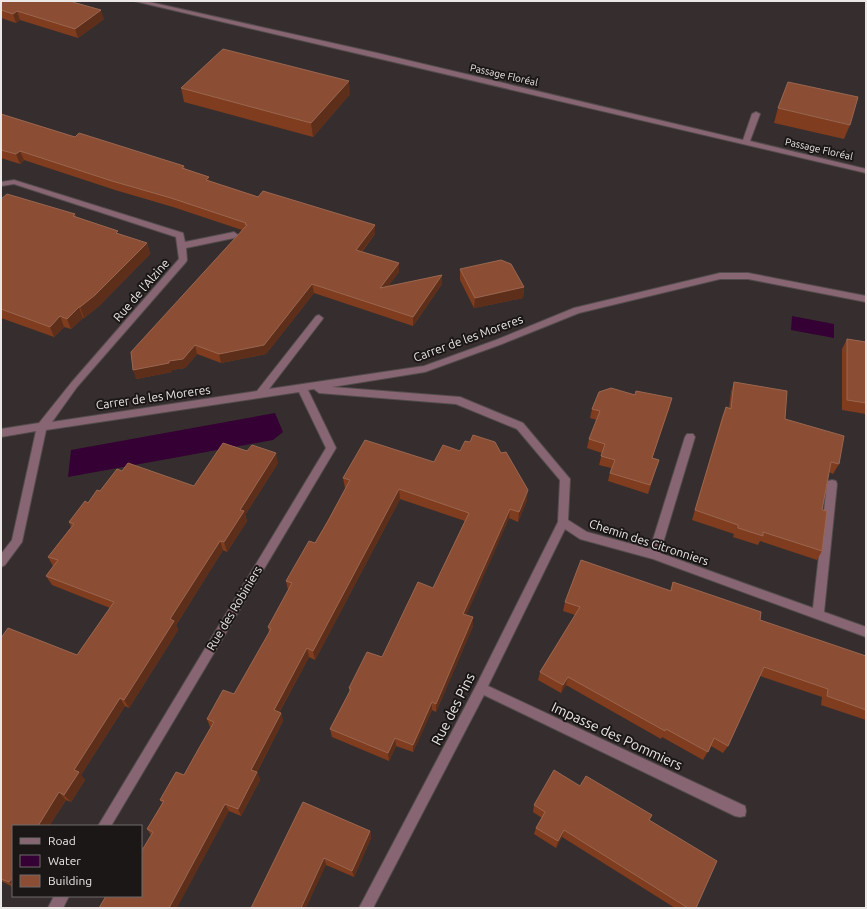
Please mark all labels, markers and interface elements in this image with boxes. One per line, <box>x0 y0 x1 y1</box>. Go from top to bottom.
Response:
street label: Passage Floréal <box>469 62 539 88</box>
street label: Passage Floréal <box>784 136 854 162</box>
street label: Rue de l'Alzine <box>110 256 172 324</box>
street label: Carrer de les Moreres <box>411 312 525 364</box>
street label: Carrer de les Moreres <box>95 383 211 411</box>
street label: Chemin des Citronniers <box>588 517 710 567</box>
street label: Rue des Robiniers <box>204 564 264 652</box>
street label: Rue des Pins <box>428 670 478 748</box>
street label: Impasse des Pommiers <box>549 699 685 773</box>
legend <box>12 825 142 897</box>
text: Road <box>48 834 76 847</box>
text: Water <box>48 854 81 867</box>
text: Building <box>48 874 92 887</box>

